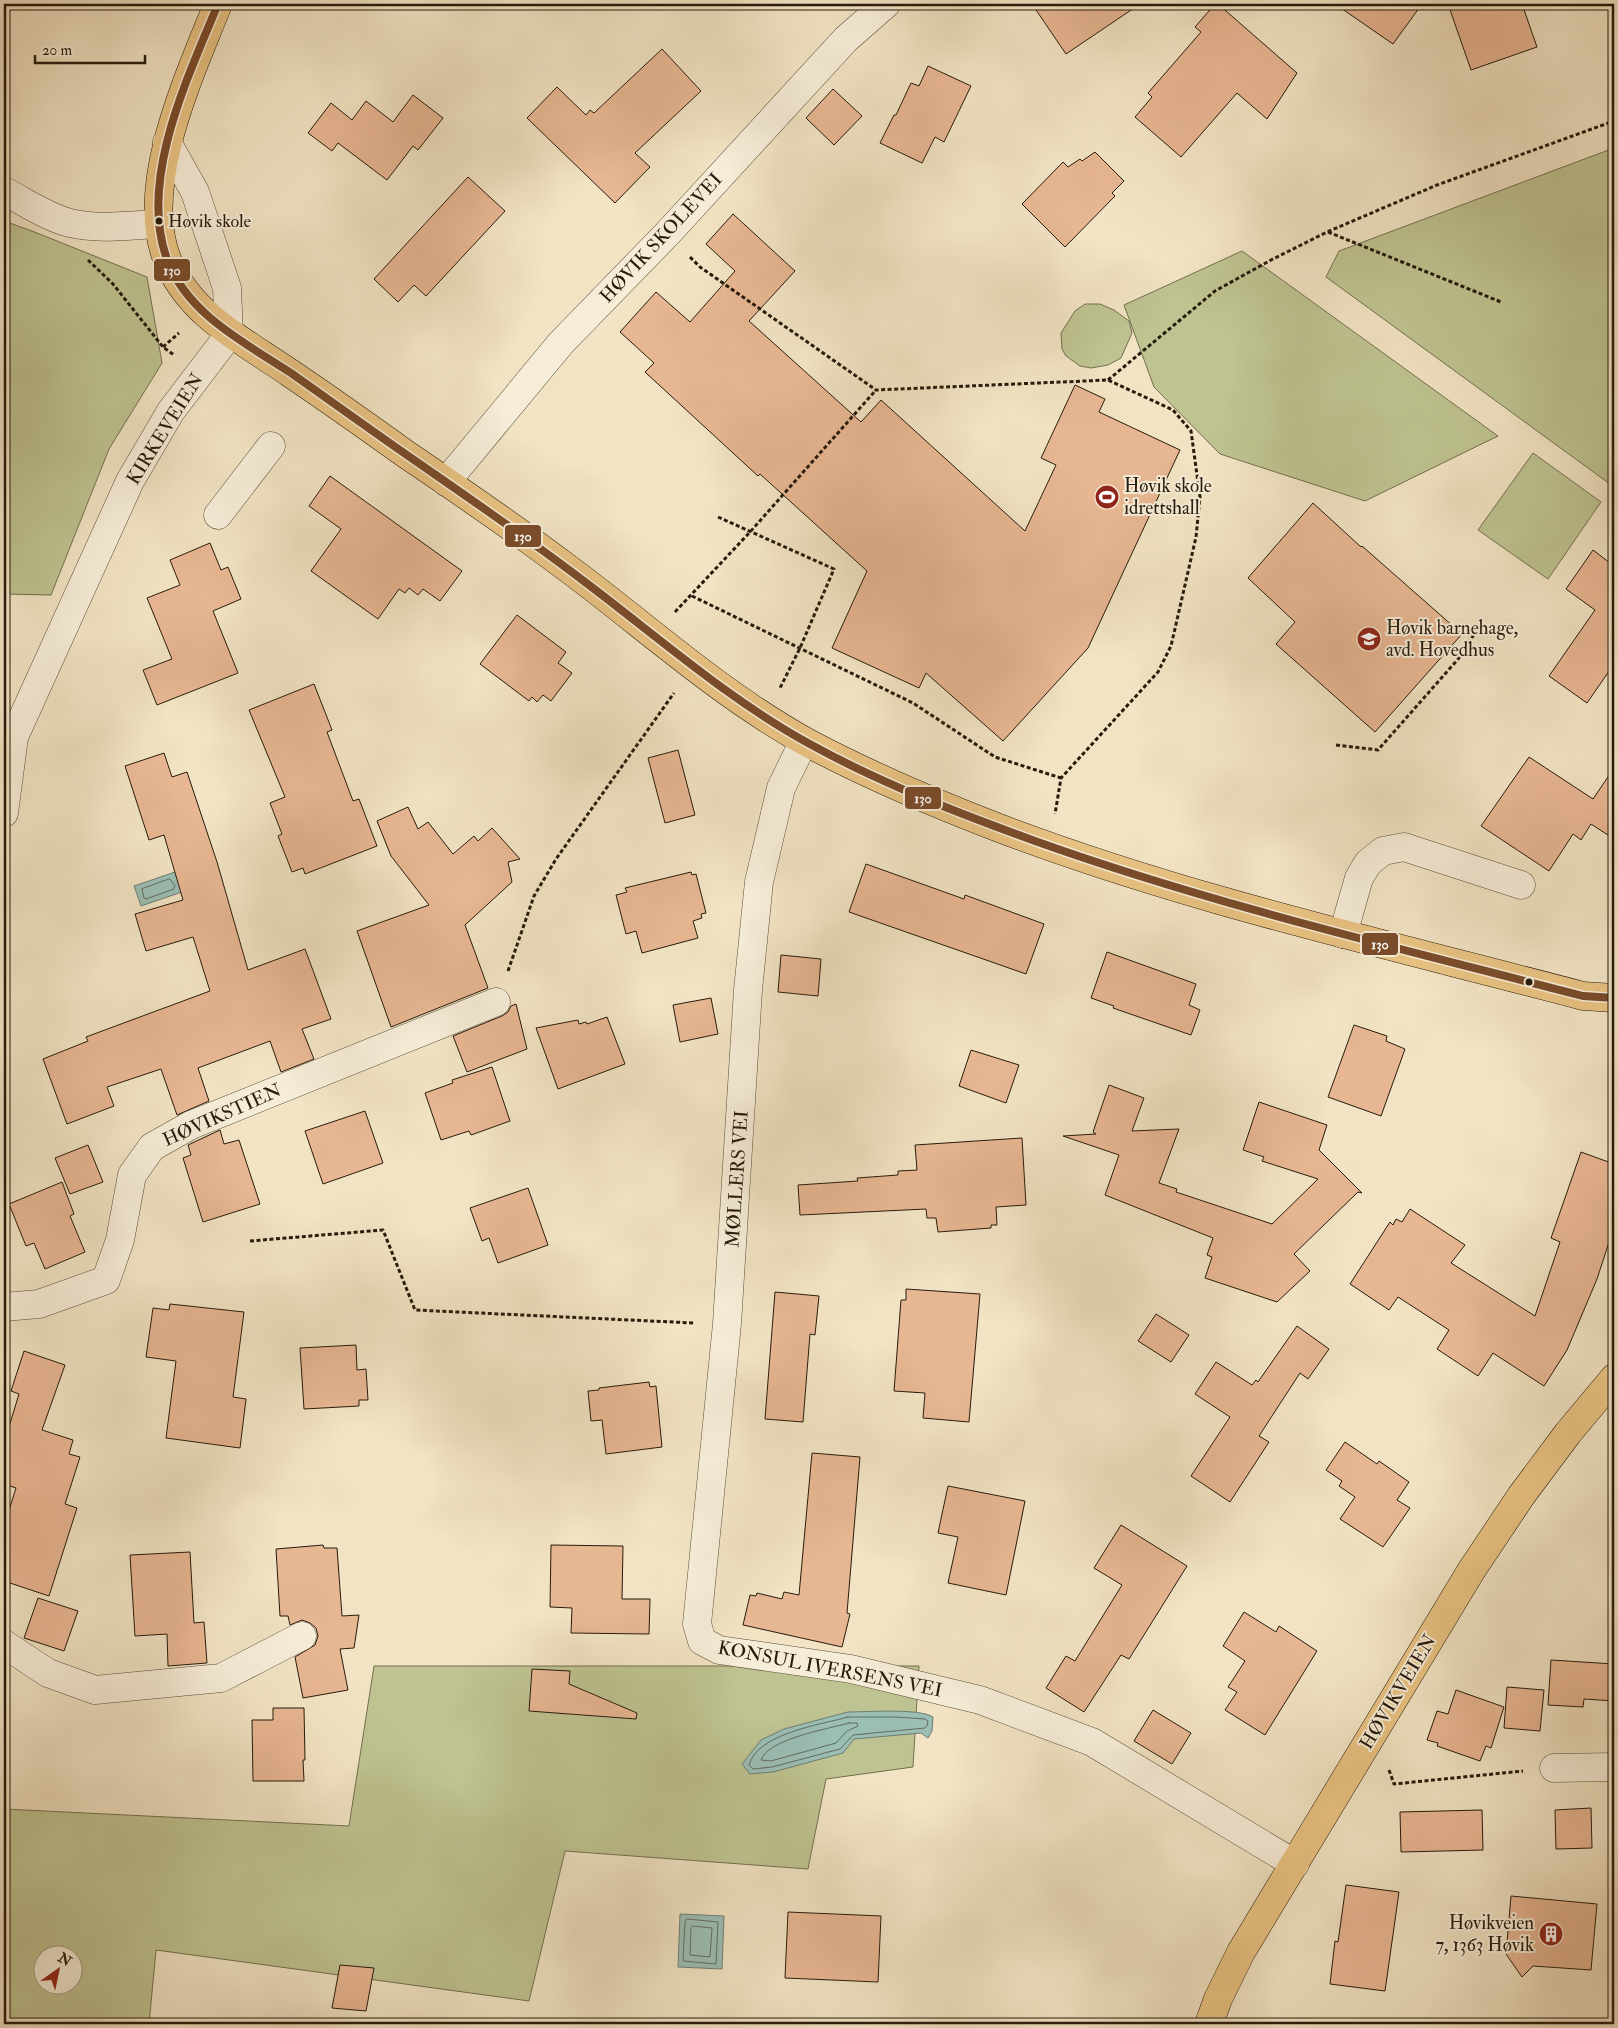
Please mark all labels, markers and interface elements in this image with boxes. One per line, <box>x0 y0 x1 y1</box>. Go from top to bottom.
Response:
scale bar <box>35 32 145 64</box>
text: 20 m <box>42 41 72 60</box>
street label: HØVIK SKOLEVEI <box>595 168 727 308</box>
place label: Høvik skole <box>168 210 252 233</box>
marker: Høvik skole <box>154 216 164 226</box>
line badge: 130 <box>153 258 191 282</box>
text: 130 <box>163 262 181 279</box>
street label: KIRKEVEIEN <box>121 369 209 489</box>
place label: Høvik skole idrettshall <box>1124 474 1212 520</box>
sports icon: Høvik skole idrettshall <box>1094 484 1120 510</box>
line badge: 130 <box>504 524 542 548</box>
text: 130 <box>514 528 532 545</box>
place label: Høvik barnehage, avd. Hovedhus <box>1386 616 1518 662</box>
school or university icon: Høvik barnehage, avd. Hovedhus <box>1356 626 1382 652</box>
line badge: 130 <box>904 786 942 810</box>
text: 130 <box>914 790 932 807</box>
line badge: 130 <box>1361 932 1399 956</box>
text: 130 <box>1371 936 1389 953</box>
unlabelled marker <box>1524 977 1534 987</box>
street label: HØVIKSTIEN <box>159 1078 285 1152</box>
street label: MØLLERS VEI <box>720 1110 754 1248</box>
street label: HØVIKVEIEN <box>1354 1630 1442 1754</box>
street label: KONSUL IVERSENS VEI <box>716 1635 944 1703</box>
place label: Høvikveien 7, 1363 Høvik <box>1436 1911 1534 1957</box>
building icon: Høvikveien 7, 1363 Høvik <box>1538 1921 1564 1947</box>
north arrow <box>32 1946 82 1996</box>
text: N <box>54 1948 75 1970</box>

